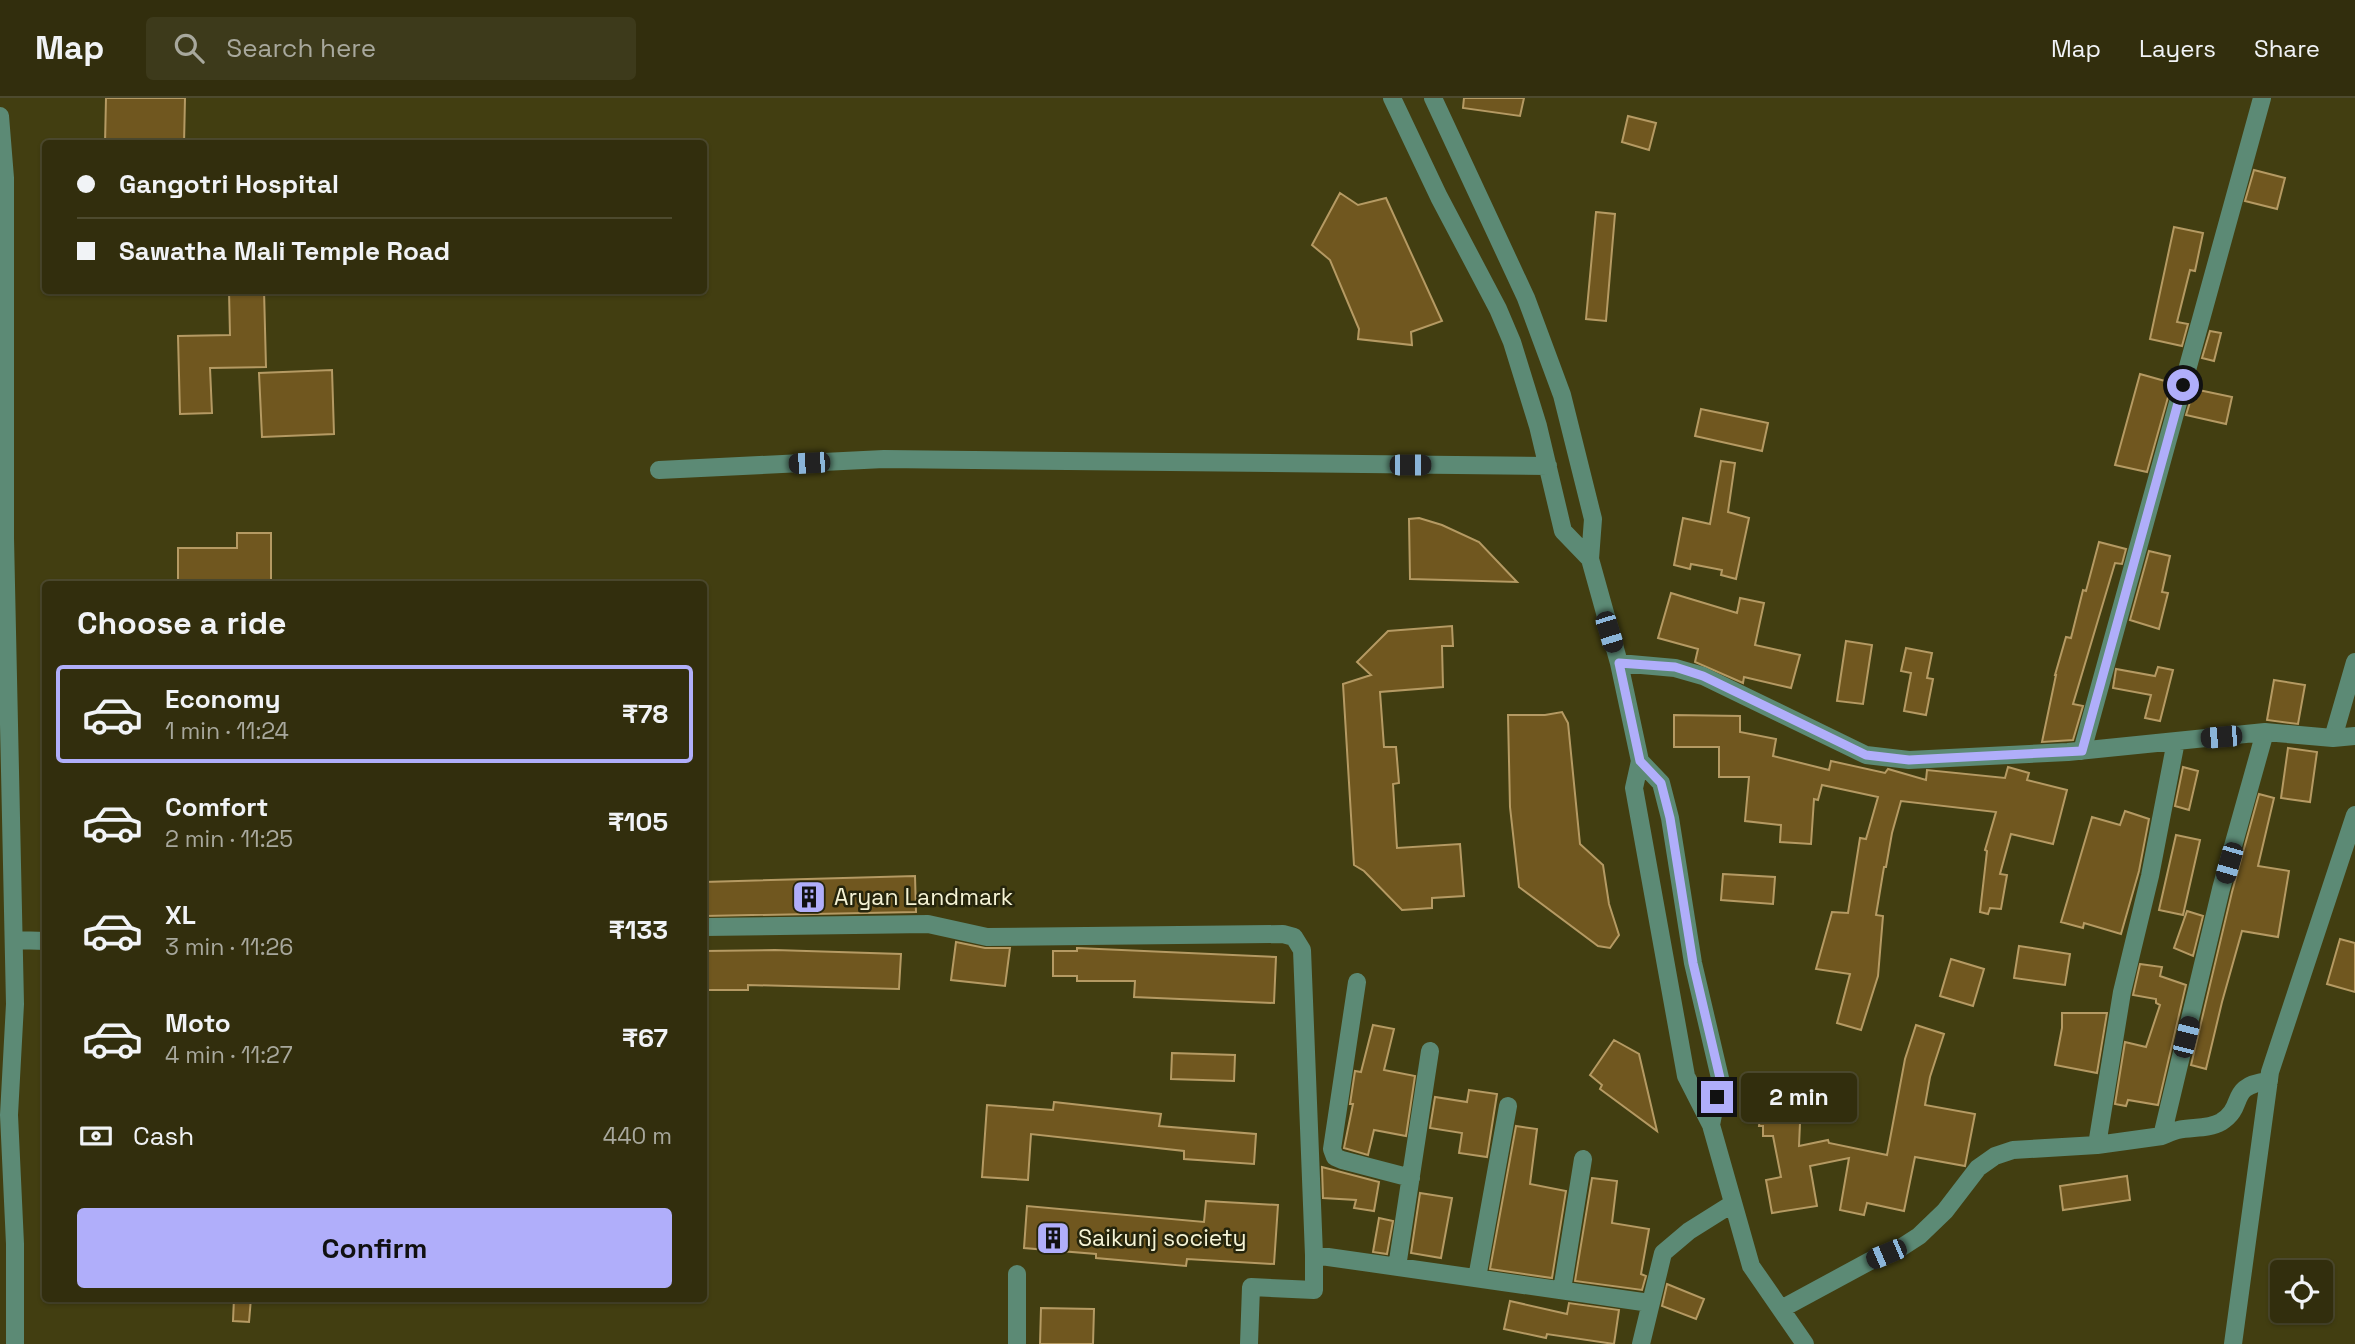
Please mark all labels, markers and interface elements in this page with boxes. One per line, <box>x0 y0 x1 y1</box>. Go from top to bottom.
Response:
search box <box>146 17 636 80</box>
text: Map <box>35 27 104 69</box>
icon: search <box>170 29 208 67</box>
text: Search here <box>226 31 376 65</box>
text: Map <box>2051 33 2101 64</box>
text: Layers <box>2139 33 2216 64</box>
text: Share <box>2254 33 2320 64</box>
text: Gangotri Hospital <box>119 167 339 201</box>
text: Sawatha Mali Temple Road <box>119 234 450 268</box>
route start <box>2167 369 2199 401</box>
car <box>788 451 831 475</box>
car <box>1390 455 1432 476</box>
text: Choose a ride <box>77 603 287 643</box>
car <box>1593 609 1626 655</box>
text: Economy <box>165 682 281 716</box>
icon: car <box>81 683 144 746</box>
text: ₹78 <box>622 697 668 731</box>
text: 1 min · 11:24 <box>165 716 289 746</box>
car <box>2200 725 2243 749</box>
text: Comfort <box>165 790 268 824</box>
icon: car <box>81 791 144 854</box>
text: ₹105 <box>608 805 668 839</box>
text: 2 min · 11:25 <box>165 824 293 854</box>
car <box>2214 840 2245 886</box>
building icon: Aryan Landmark <box>790 878 828 916</box>
place label: Aryan Landmark <box>834 882 1013 912</box>
text: XL <box>165 898 196 932</box>
icon: car <box>81 899 144 962</box>
text: ₹133 <box>608 913 668 947</box>
text: 3 min · 11:26 <box>165 932 293 962</box>
text: Moto <box>165 1006 231 1040</box>
icon: car <box>81 1007 144 1070</box>
car <box>2171 1014 2202 1060</box>
text: ₹67 <box>622 1021 668 1055</box>
text: 4 min · 11:27 <box>165 1040 293 1070</box>
callout: 2 min <box>1742 1072 1857 1122</box>
route end <box>1701 1081 1733 1113</box>
text: 2 min <box>1769 1082 1829 1112</box>
icon: cash <box>77 1117 115 1155</box>
text: Cash <box>133 1119 194 1153</box>
text: 440 m <box>603 1121 672 1151</box>
button: Confirm <box>77 1208 672 1288</box>
building icon: Saikunj society <box>1034 1219 1072 1257</box>
place label: Saikunj society <box>1078 1223 1247 1253</box>
car <box>1863 1236 1910 1272</box>
map controls <box>2270 1260 2333 1323</box>
button: locate <box>2270 1260 2333 1323</box>

